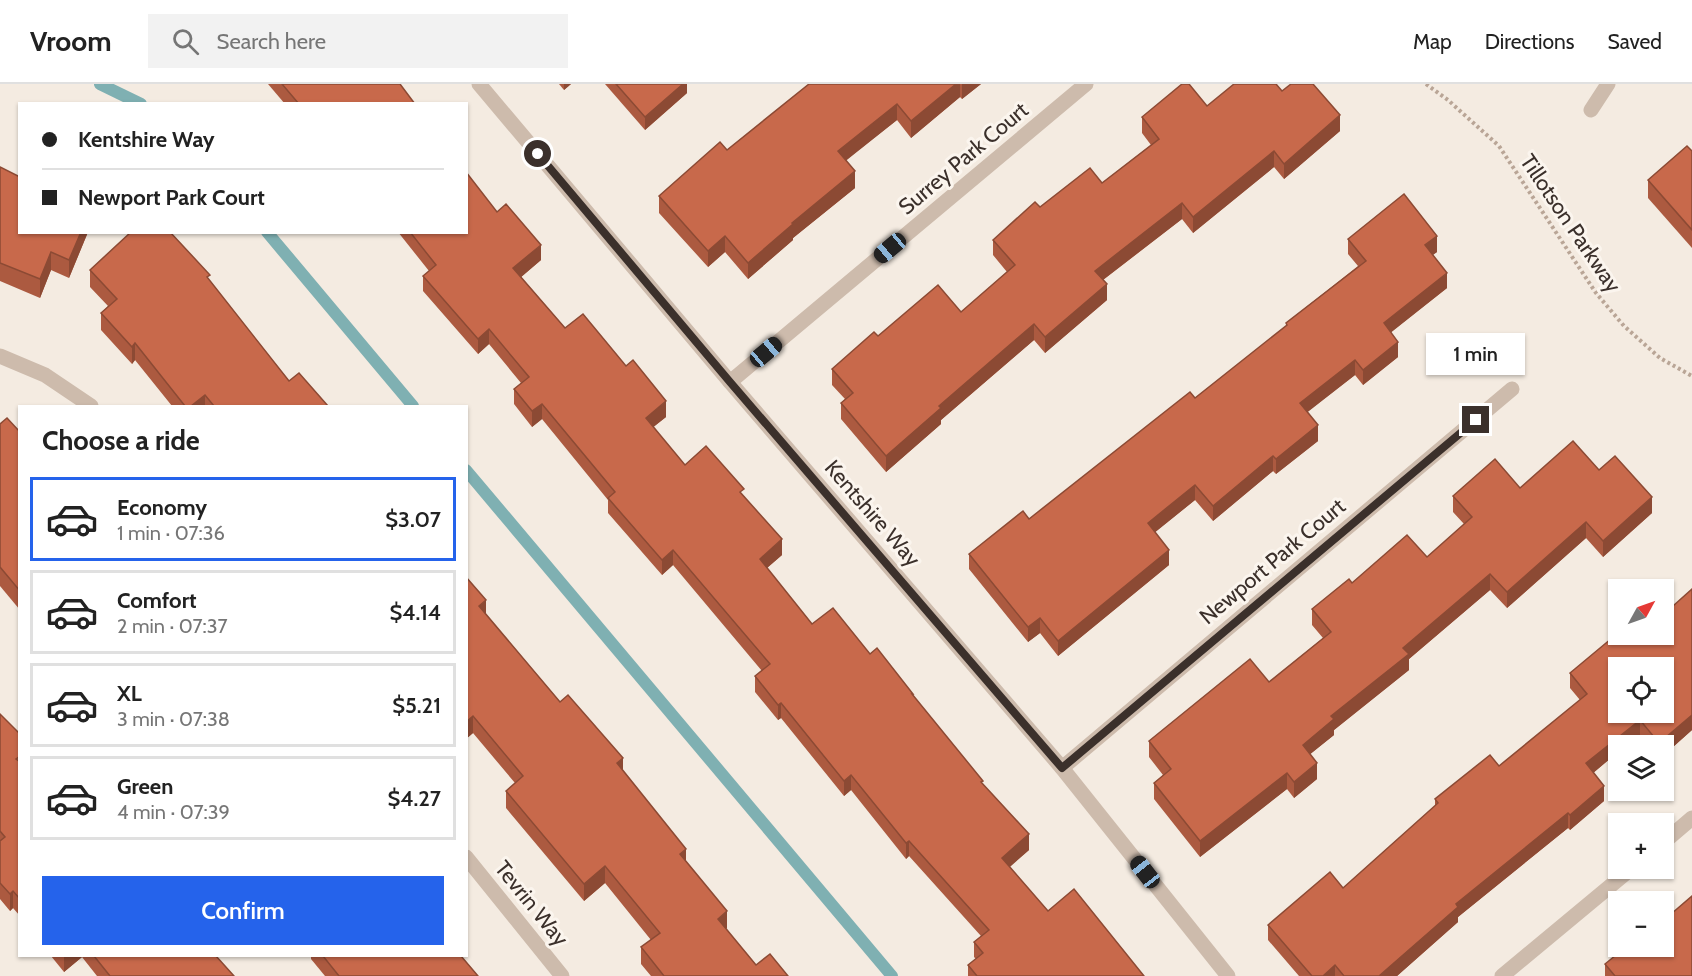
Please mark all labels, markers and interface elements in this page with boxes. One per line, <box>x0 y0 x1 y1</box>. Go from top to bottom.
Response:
search box <box>148 14 568 68</box>
text: Vroom <box>30 24 112 58</box>
icon: search <box>169 25 202 58</box>
text: Search here <box>217 28 326 55</box>
text: Map <box>1413 29 1452 54</box>
text: Directions <box>1485 29 1574 54</box>
text: Saved <box>1607 29 1662 54</box>
street label: Surrey Park Court <box>893 96 1034 220</box>
text: Kentshire Way <box>78 126 215 153</box>
route start <box>524 140 551 167</box>
street label: Tillotson Parkway <box>1514 149 1627 298</box>
text: Newport Park Court <box>78 184 265 211</box>
car <box>870 230 910 266</box>
callout: 1 min <box>1426 333 1526 375</box>
car <box>746 334 786 370</box>
text: 1 min <box>1453 342 1498 366</box>
route end <box>1462 406 1489 433</box>
text: Choose a ride <box>42 424 200 457</box>
street label: Kentshire Way <box>819 455 926 572</box>
icon: car <box>45 492 99 546</box>
street label: Newport Park Court <box>1194 492 1351 630</box>
text: Economy <box>117 494 207 521</box>
text: $3.07 <box>385 506 441 533</box>
text: 1 min · 07:36 <box>117 521 225 545</box>
north arrow <box>1608 579 1674 645</box>
map controls <box>1608 579 1674 957</box>
icon: car <box>45 585 99 639</box>
text: Comfort <box>117 587 196 614</box>
text: $4.14 <box>389 599 441 626</box>
text: 2 min · 07:37 <box>117 614 228 638</box>
button: locate <box>1608 657 1674 723</box>
icon: car <box>45 678 99 732</box>
text: XL <box>117 680 142 707</box>
text: $5.21 <box>392 692 441 719</box>
text: 3 min · 07:38 <box>117 707 230 731</box>
button: layers <box>1608 735 1674 801</box>
icon: car <box>45 771 99 825</box>
text: Green <box>117 773 173 800</box>
text: $4.27 <box>387 785 441 812</box>
text: 4 min · 07:39 <box>117 800 230 824</box>
button: + <box>1608 813 1674 879</box>
car <box>1127 852 1163 892</box>
street label: Tevrin Way <box>489 855 574 951</box>
button: Confirm <box>42 876 444 945</box>
button: − <box>1608 891 1674 957</box>

